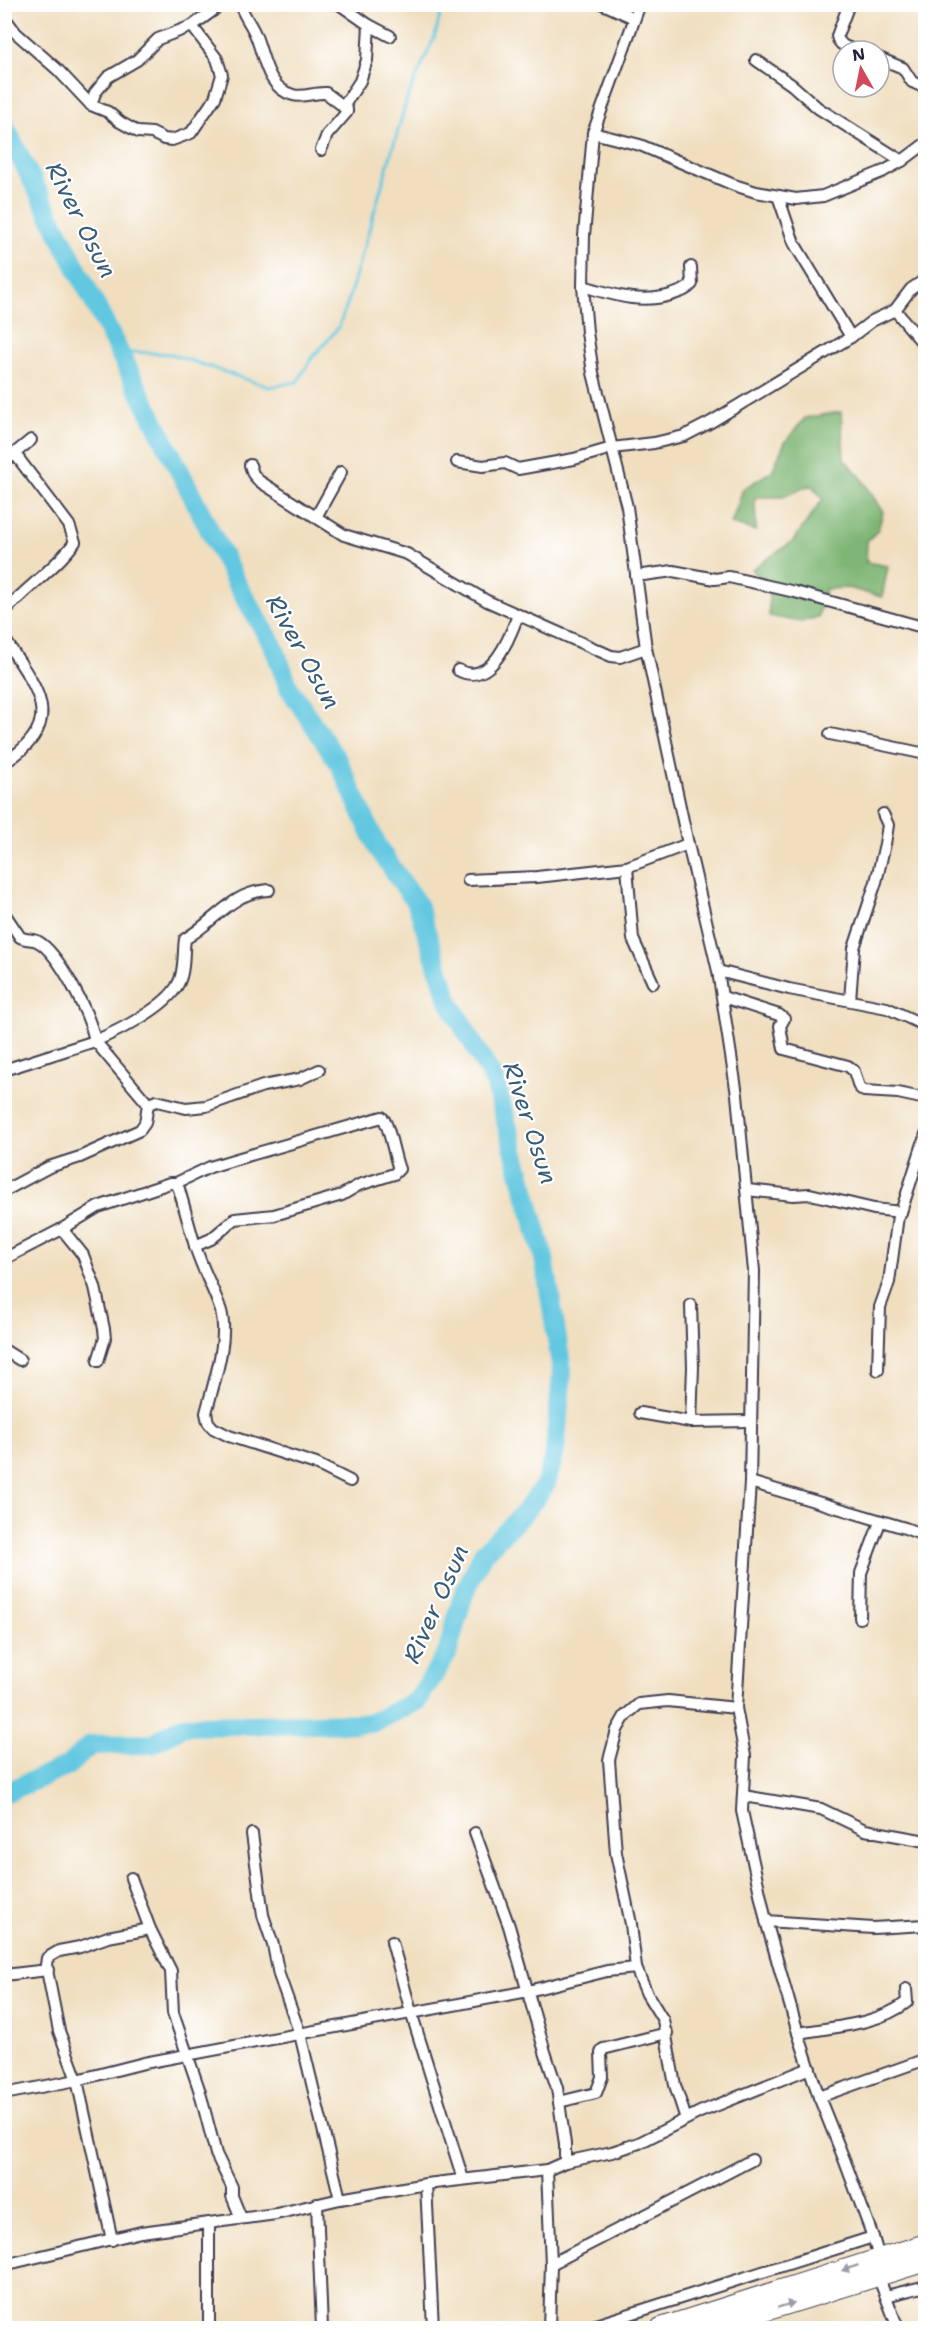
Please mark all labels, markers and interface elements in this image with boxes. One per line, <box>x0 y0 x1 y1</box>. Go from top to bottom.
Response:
north arrow <box>831 39 891 99</box>
text: N <box>851 43 867 66</box>
water label: River Osun <box>38 156 124 284</box>
water label: River Osun <box>258 589 348 715</box>
water label: River Osun <box>495 1058 565 1188</box>
water label: River Osun <box>396 1540 476 1668</box>
one-way arrow <box>841 2263 859 2273</box>
one-way arrow <box>777 2300 795 2309</box>

